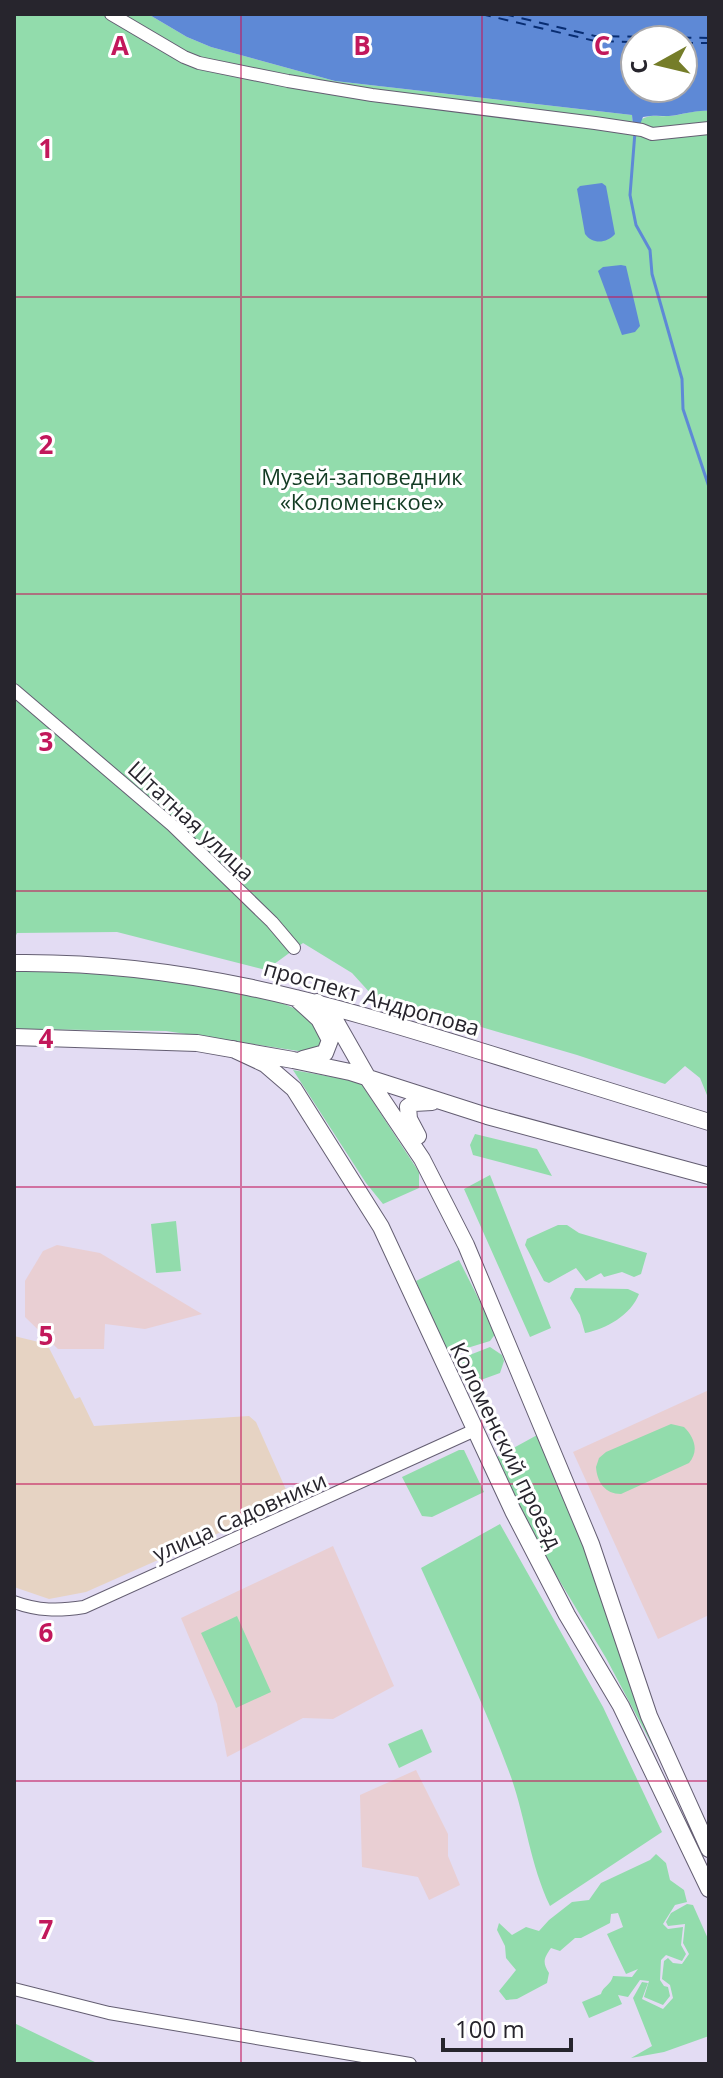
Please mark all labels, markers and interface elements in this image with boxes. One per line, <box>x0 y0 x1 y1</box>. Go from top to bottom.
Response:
north arrow <box>619 24 699 104</box>
text: A <box>111 27 129 63</box>
text: B <box>353 27 371 63</box>
text: C <box>594 27 610 63</box>
text: С <box>622 58 654 76</box>
text: 1 <box>39 130 53 166</box>
text: 2 <box>39 426 54 462</box>
park label: Музей-заповедник «Коломенское» <box>261 461 463 516</box>
text: 3 <box>39 723 53 759</box>
street label: Штатная улица <box>122 753 262 887</box>
street label: проспект Андропова <box>261 952 483 1042</box>
text: 4 <box>39 1020 54 1056</box>
text: 5 <box>39 1317 53 1353</box>
street label: Коломенский проезд <box>444 1337 570 1554</box>
street label: улица Садовники <box>147 1464 331 1568</box>
text: 6 <box>39 1614 54 1650</box>
text: 7 <box>39 1911 54 1947</box>
scale bar <box>443 2002 571 2052</box>
text: 100 m <box>455 2012 525 2045</box>

